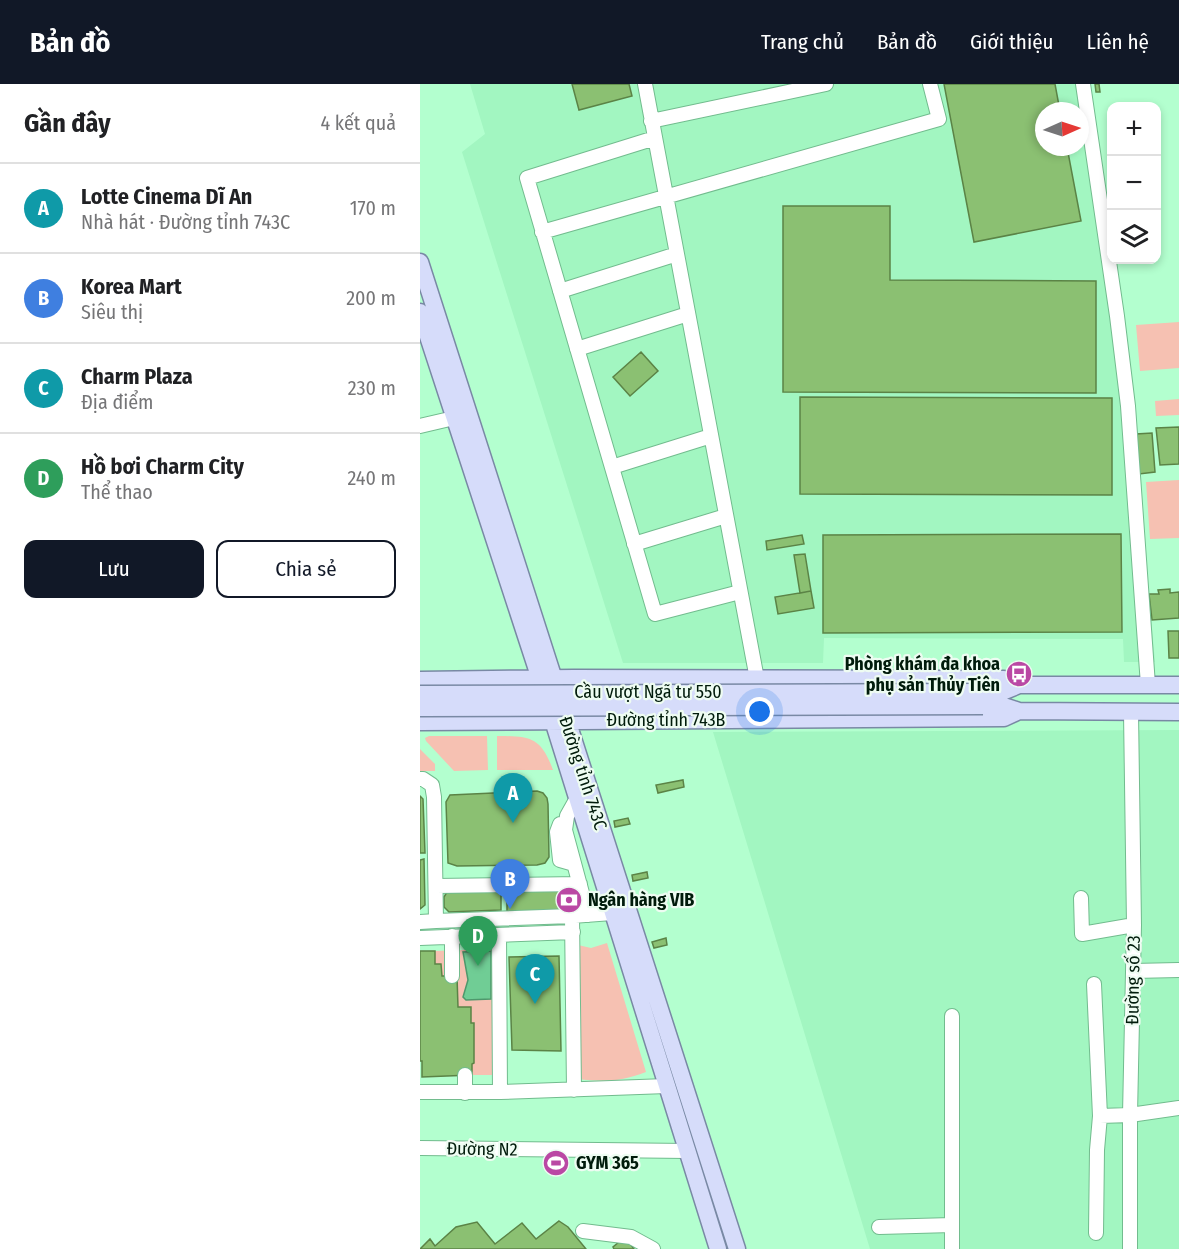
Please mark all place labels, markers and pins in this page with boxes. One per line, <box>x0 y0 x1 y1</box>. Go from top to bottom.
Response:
place label: Phòng khám đa khoa phụ sản Thủy Tiên <box>845 653 1000 696</box>
bus stop icon: Phòng khám đa khoa phụ sản Thủy Tiên <box>1004 659 1034 689</box>
pin: A <box>494 774 532 823</box>
pin: B <box>490 860 530 909</box>
bank icon: Ngân hàng VIB <box>554 885 584 915</box>
place label: Ngân hàng VIB <box>588 889 694 911</box>
pin: D <box>458 916 498 966</box>
pin: C <box>516 954 554 1004</box>
sports icon: GYM 365 <box>541 1148 571 1178</box>
place label: GYM 365 <box>576 1152 639 1174</box>

